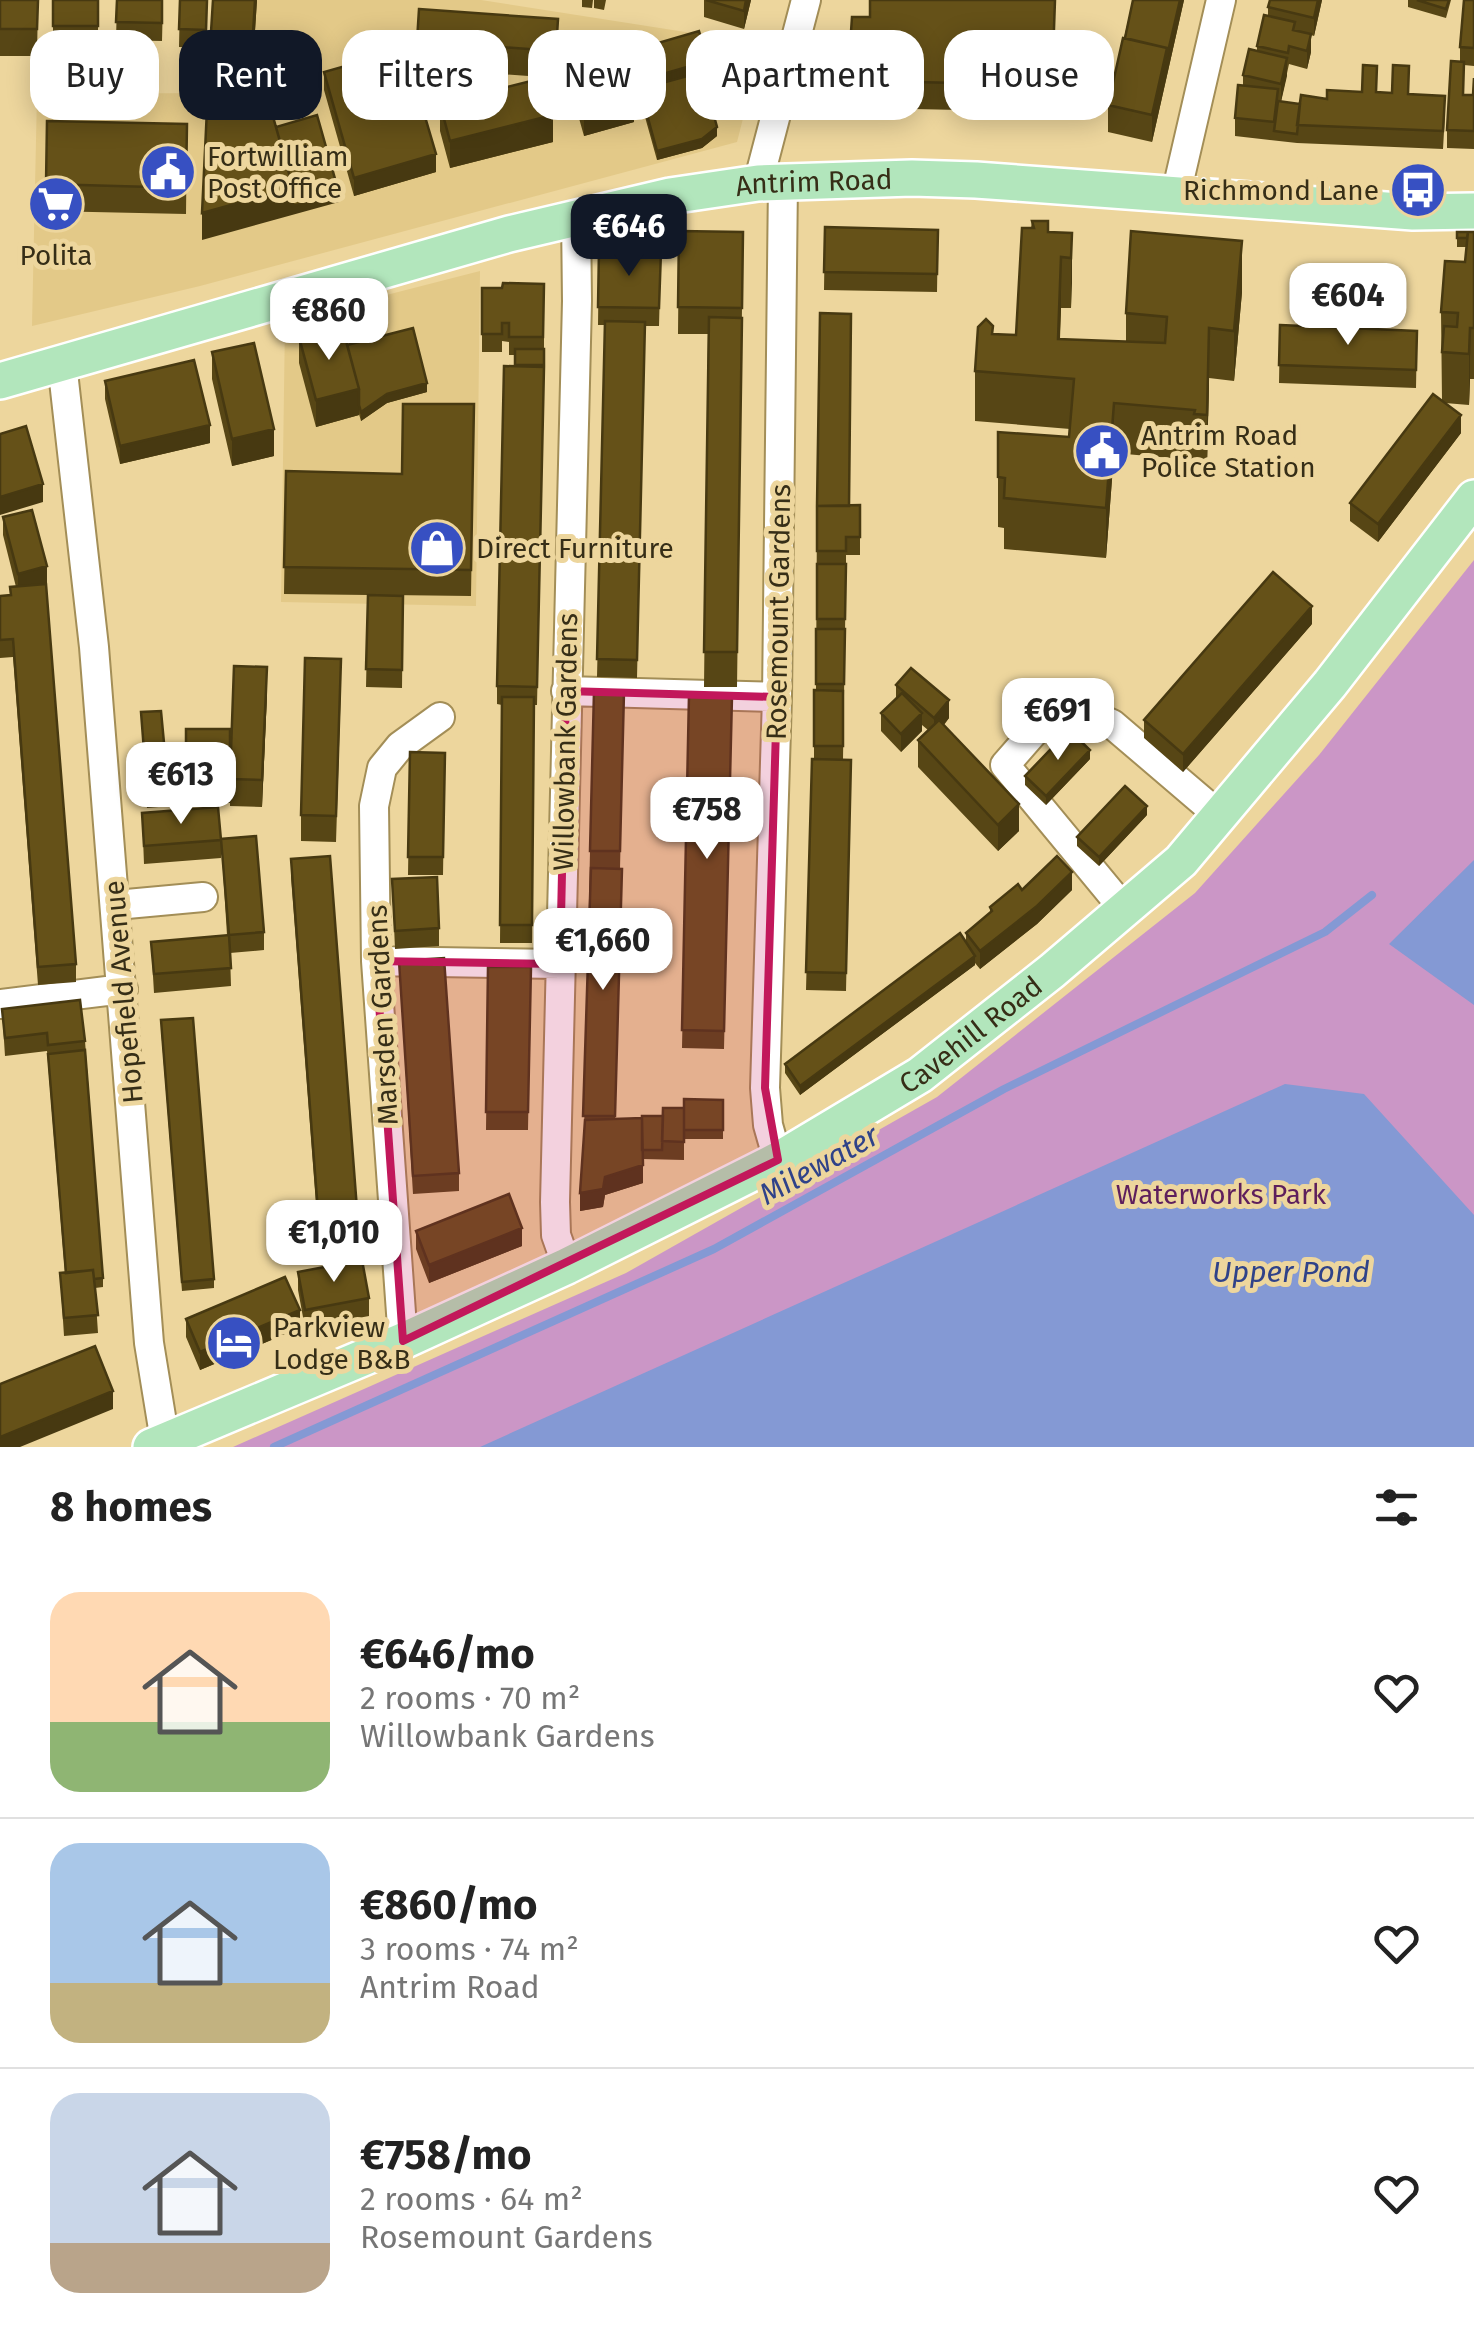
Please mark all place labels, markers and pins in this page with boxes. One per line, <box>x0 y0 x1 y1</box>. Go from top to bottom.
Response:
place label: Fortwilliam Post Office <box>207 140 349 205</box>
public building icon: Fortwilliam Post Office <box>138 142 198 202</box>
bus stop icon: Richmond Lane <box>1388 160 1448 220</box>
supermarket icon: Polita <box>26 174 86 234</box>
place label: Richmond Lane <box>1183 174 1379 207</box>
pin: €646 <box>570 194 688 279</box>
place label: Polita <box>19 239 93 272</box>
pin: €604 <box>1289 263 1407 348</box>
pin: €860 <box>270 278 388 363</box>
place label: Antrim Road Police Station <box>1141 419 1316 484</box>
public building icon: Antrim Road Police Station <box>1072 421 1132 481</box>
shop icon: Direct Furniture <box>407 518 467 578</box>
place label: Direct Furniture <box>476 532 674 565</box>
pin: €691 <box>999 678 1117 763</box>
pin: €613 <box>122 742 240 827</box>
pin: €758 <box>648 777 766 862</box>
pin: €1,660 <box>522 908 684 993</box>
pin: €1,010 <box>253 1200 415 1285</box>
place label: Parkview Lodge B&B <box>273 1311 411 1376</box>
hotel icon: Parkview Lodge B&B <box>204 1313 264 1373</box>

